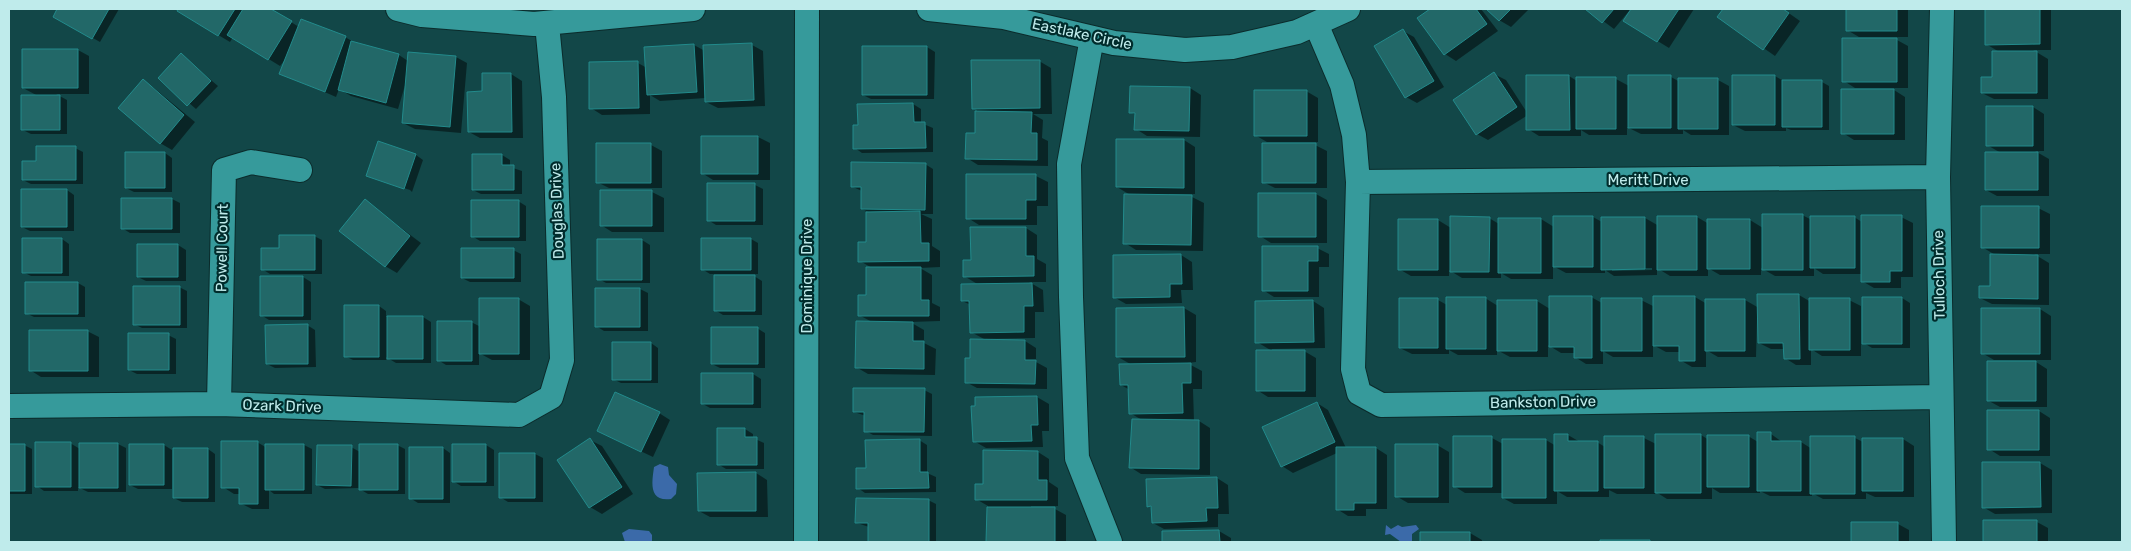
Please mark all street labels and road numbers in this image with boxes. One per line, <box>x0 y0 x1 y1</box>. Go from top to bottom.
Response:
street label: Eastlake Circle <box>1030 15 1134 53</box>
street label: Douglas Drive <box>546 163 568 259</box>
street label: Meritt Drive <box>1607 171 1689 189</box>
street label: Powell Court <box>212 204 232 292</box>
street label: Dominique Drive <box>798 219 816 333</box>
street label: Tulloch Drive <box>1929 230 1949 320</box>
street label: Bankston Drive <box>1490 392 1596 412</box>
street label: Ozark Drive <box>242 396 322 416</box>

